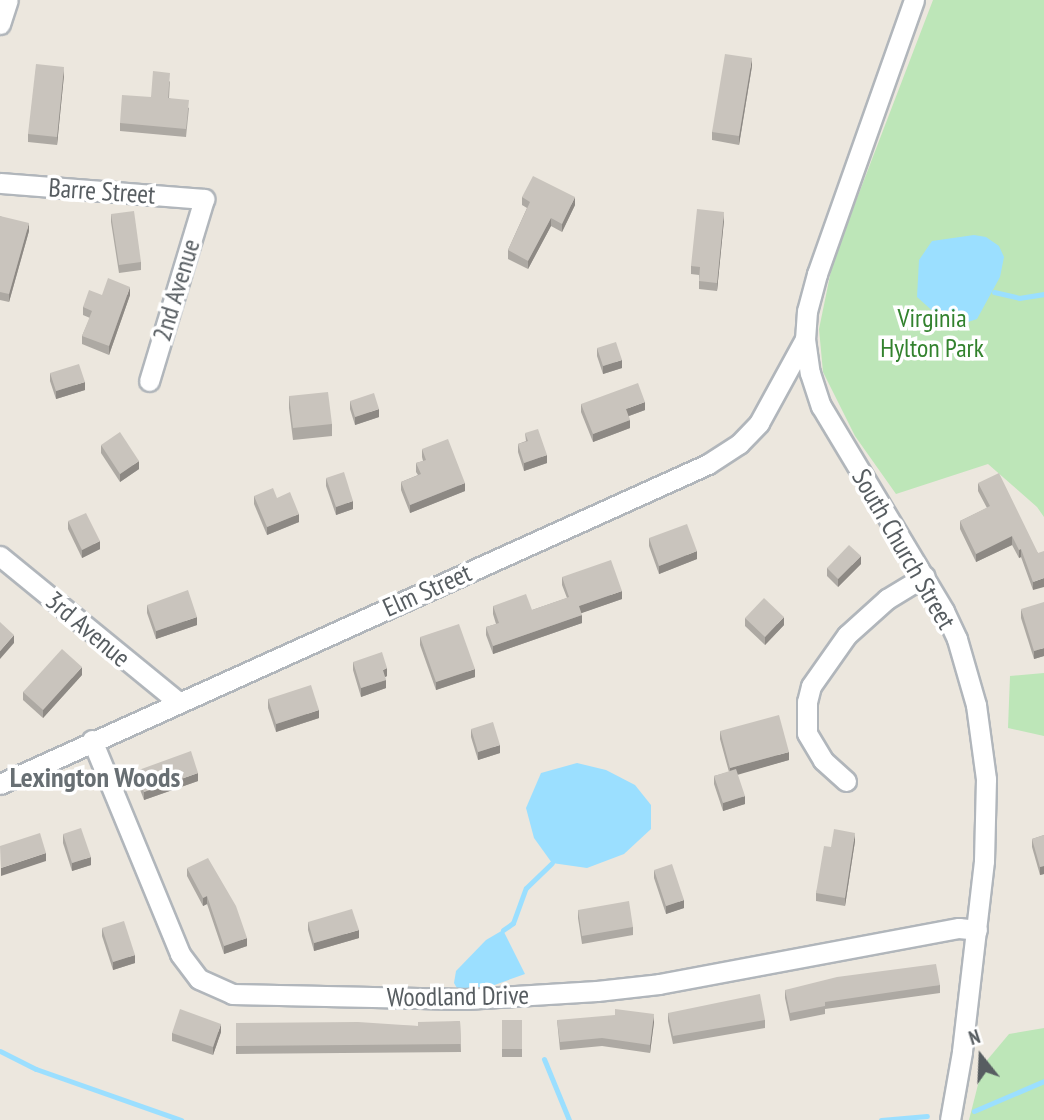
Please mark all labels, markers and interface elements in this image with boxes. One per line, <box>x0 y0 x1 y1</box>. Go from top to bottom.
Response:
street label: Barre Street <box>48 172 156 210</box>
street label: 2nd Avenue <box>146 235 206 345</box>
park label: Virginia Hylton Park <box>880 302 984 364</box>
street label: South Church Street <box>846 463 962 635</box>
street label: Elm Street <box>378 557 476 623</box>
street label: 3rd Avenue <box>39 584 137 674</box>
district label: Lexington Woods <box>9 760 181 794</box>
street label: Woodland Drive <box>387 979 529 1013</box>
north arrow <box>946 1022 1016 1092</box>
text: N <box>966 1024 983 1050</box>

